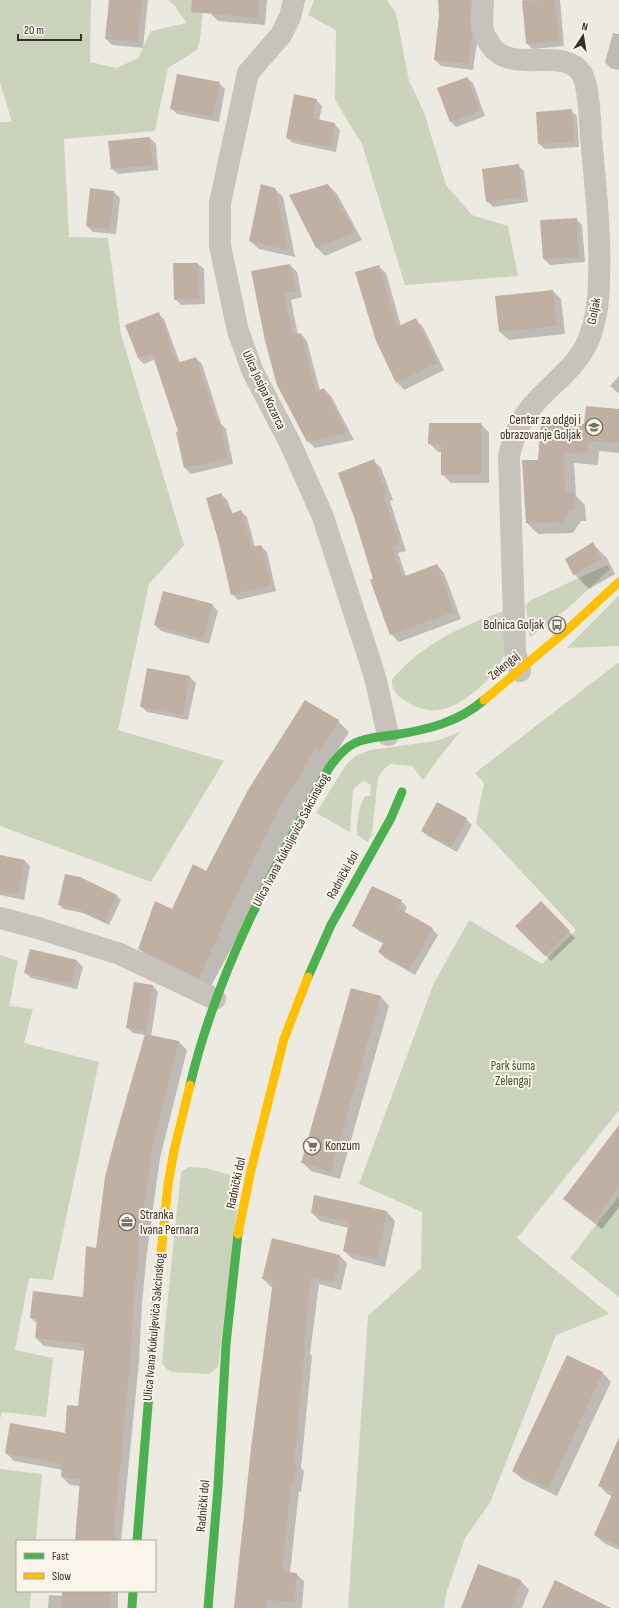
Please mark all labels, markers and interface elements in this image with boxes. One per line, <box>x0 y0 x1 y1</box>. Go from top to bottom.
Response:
scale bar <box>18 16 81 42</box>
north arrow <box>563 16 603 56</box>
text: N <box>581 20 589 34</box>
text: 20 m <box>24 23 44 38</box>
street label: Goljak <box>584 296 604 326</box>
street label: Ulica Josipa Kozarca <box>239 348 289 432</box>
place label: Centar za odgoj i obrazovanje Goljak <box>500 412 581 443</box>
school or university icon: Centar za odgoj i obrazovanje Goljak <box>584 417 604 437</box>
bus stop icon: Bolnica Goljak <box>547 615 567 635</box>
place label: Bolnica Goljak <box>483 617 544 633</box>
street label: Zelengaj <box>485 648 523 684</box>
street label: Ulica Ivana Kukuljevića Sakcinskog <box>249 771 333 909</box>
street label: Radnički dol <box>323 848 363 902</box>
park label: Park šuma Zelengaj <box>491 1058 535 1089</box>
supermarket icon: Konzum <box>302 1136 322 1156</box>
place label: Konzum <box>325 1138 360 1154</box>
street label: Radnički dol <box>223 1156 249 1210</box>
place label: Stranka Ivana Pernara <box>140 1207 199 1238</box>
office icon: Stranka Ivana Pernara <box>117 1212 137 1232</box>
street label: Ulica Ivana Kukuljevića Sakcinskog <box>140 1252 168 1402</box>
street label: Radnički dol <box>193 1479 213 1533</box>
legend <box>16 1540 156 1592</box>
text: Fast <box>52 1549 69 1564</box>
text: Slow <box>52 1569 71 1584</box>

